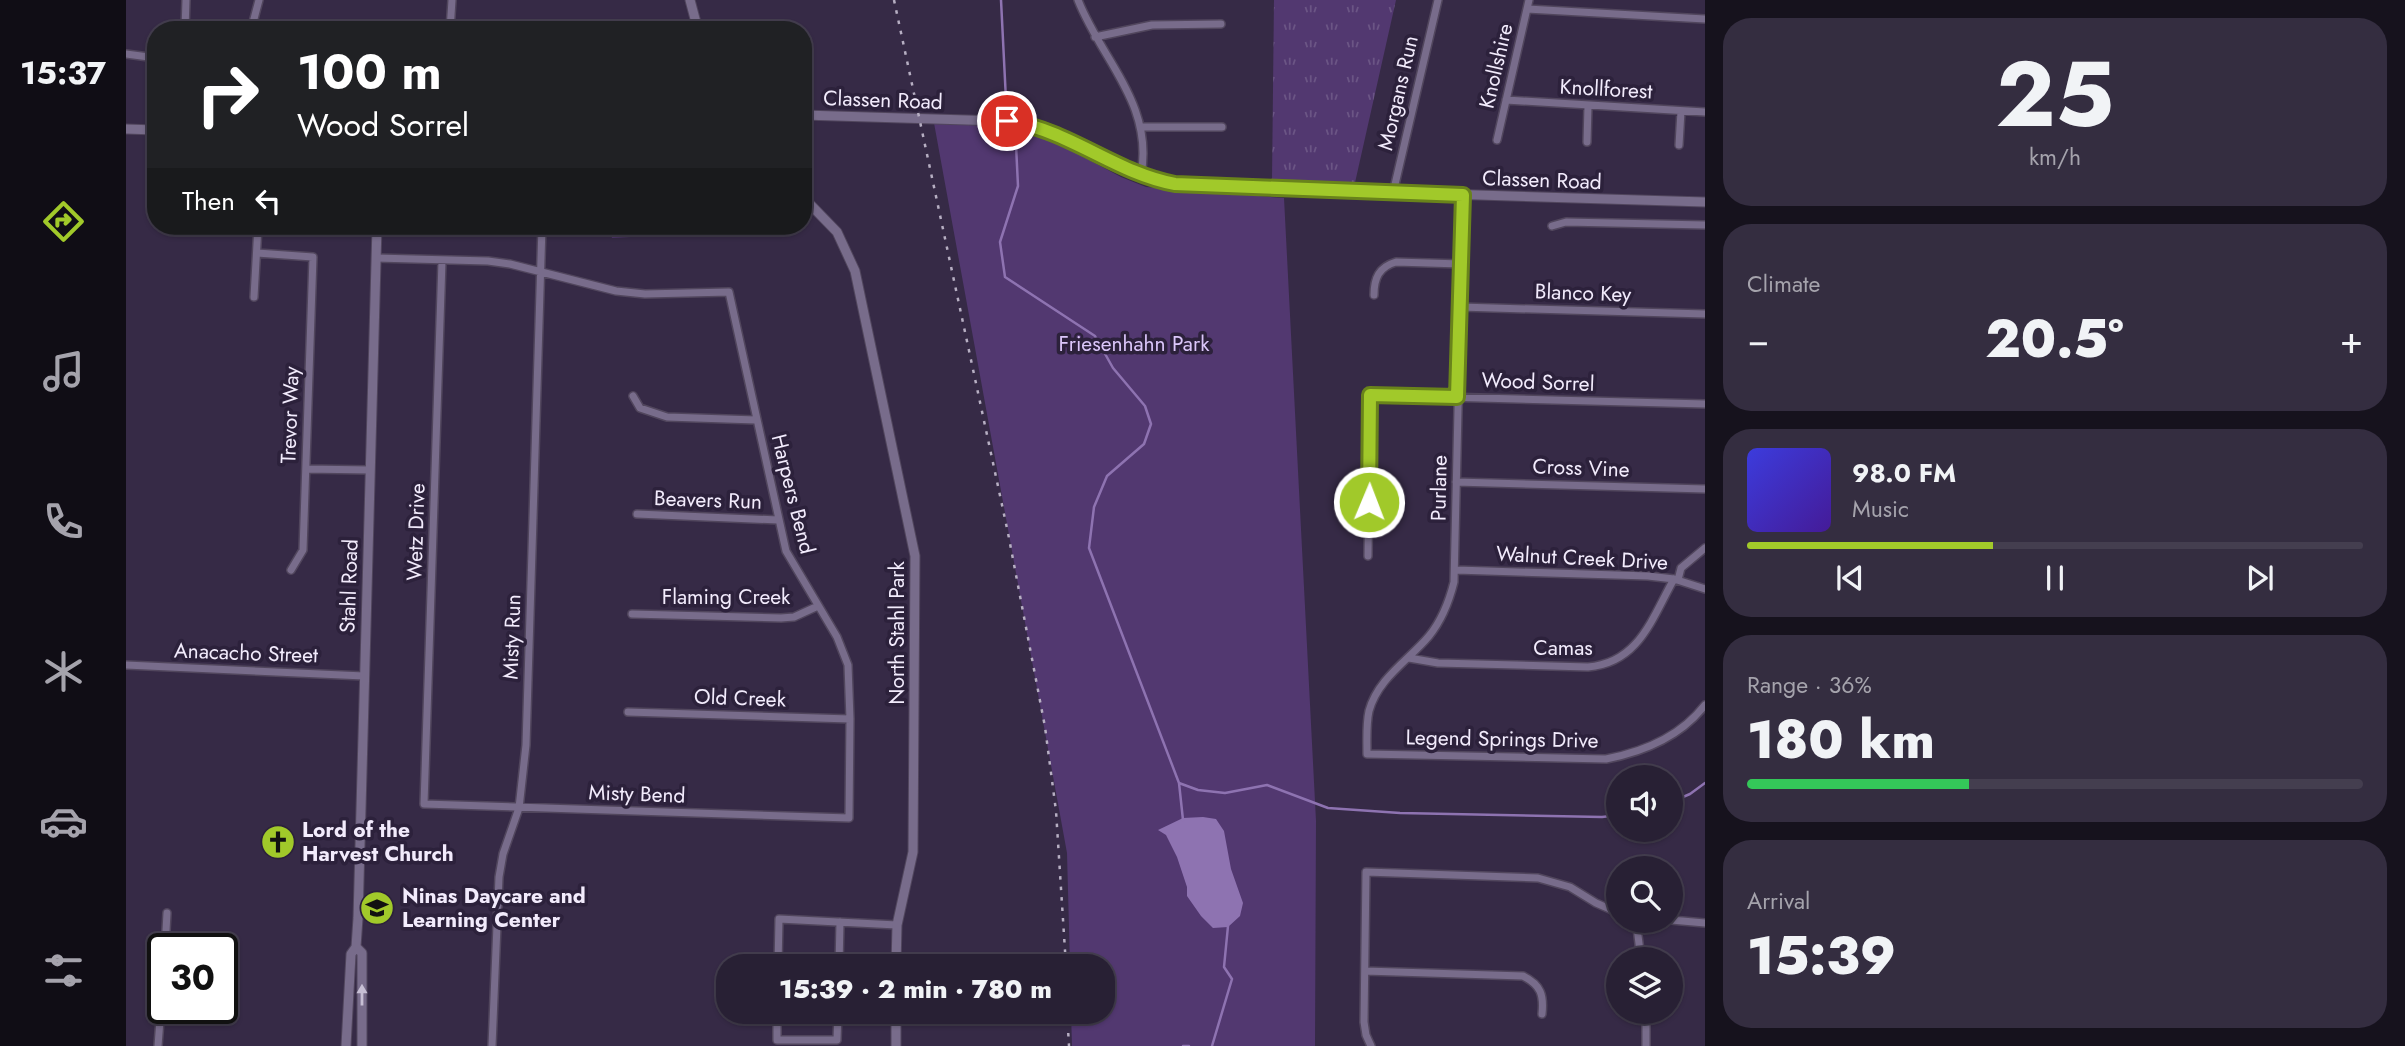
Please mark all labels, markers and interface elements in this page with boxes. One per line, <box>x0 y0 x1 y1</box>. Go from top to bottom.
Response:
street label: Knollshire <box>1472 20 1520 112</box>
text: 25 <box>1996 29 2114 160</box>
street label: Morgans Run <box>1370 33 1426 153</box>
text: 100 m <box>297 37 442 107</box>
icon: right <box>182 49 273 140</box>
text: 15:37 <box>20 50 106 96</box>
street label: Knollforest <box>1559 72 1653 106</box>
street label: Classen Road <box>823 83 943 117</box>
pin <box>977 91 1037 151</box>
text: Wood Sorrel <box>297 102 469 148</box>
icon: arrive <box>988 102 1026 140</box>
text: km/h <box>2029 140 2081 174</box>
street label: Classen Road <box>1482 163 1602 197</box>
text: Then <box>182 182 235 220</box>
icon: left <box>249 182 287 220</box>
icon: directions <box>39 197 88 246</box>
text: Climate <box>1747 267 1820 301</box>
street label: Blanco Key <box>1534 276 1632 310</box>
text: 20.5° <box>1985 301 2124 377</box>
text: − <box>1747 312 1769 367</box>
text: + <box>2340 312 2363 367</box>
park label: Friesenhahn Park <box>1059 329 1210 359</box>
icon: music <box>39 347 88 396</box>
street label: Trevor Way <box>273 365 307 464</box>
street label: Wood Sorrel <box>1481 365 1595 399</box>
street label: Harpers Bend <box>764 431 822 557</box>
street label: Cross Vine <box>1532 451 1630 485</box>
text: 98.0 FM <box>1852 454 1956 492</box>
street label: Purlane <box>1423 455 1455 521</box>
position arrow <box>1332 465 1406 539</box>
street label: Wetz Drive <box>399 483 433 581</box>
street label: Beavers Run <box>653 483 763 517</box>
text: Music <box>1852 492 1909 526</box>
icon: phone <box>39 497 88 546</box>
street label: Stahl Road <box>332 538 366 634</box>
street label: Walnut Creek Drive <box>1495 539 1669 577</box>
icon: previous <box>1831 559 1869 597</box>
icon: pause <box>2036 559 2074 597</box>
icon: next <box>2241 559 2279 597</box>
street label: North Stahl Park <box>882 560 912 705</box>
street label: Flaming Creek <box>662 582 791 612</box>
street label: Misty Run <box>496 594 528 680</box>
street label: Camas <box>1533 633 1593 663</box>
street label: Anacacho Street <box>173 635 319 671</box>
icon: climate <box>39 647 88 696</box>
text: Range · 36% <box>1747 668 1872 702</box>
street label: Old Creek <box>694 681 787 715</box>
text: 180 km <box>1747 702 1935 778</box>
street label: Legend Springs Drive <box>1405 722 1599 756</box>
map controls <box>1606 765 1683 1024</box>
button: sound <box>1606 765 1683 842</box>
street label: Misty Bend <box>588 777 686 811</box>
icon: car <box>39 797 88 846</box>
place label: Lord of the Harvest Church <box>302 815 454 869</box>
church icon: Lord of the Harvest Church <box>259 823 297 861</box>
button: search <box>1606 856 1683 933</box>
place label: Ninas Daycare and Learning Center <box>402 881 586 935</box>
text: Arrival <box>1747 884 1810 918</box>
school or university icon: Ninas Daycare and Learning Center <box>358 889 396 927</box>
text: 15:39 <box>1747 918 1896 994</box>
speed limit sign: 30 <box>147 933 238 1024</box>
icon: filters <box>39 946 88 995</box>
button: layers <box>1606 947 1683 1024</box>
text: 15:39 · 2 min · 780 m <box>779 970 1052 1008</box>
one-way arrow <box>356 984 368 1006</box>

